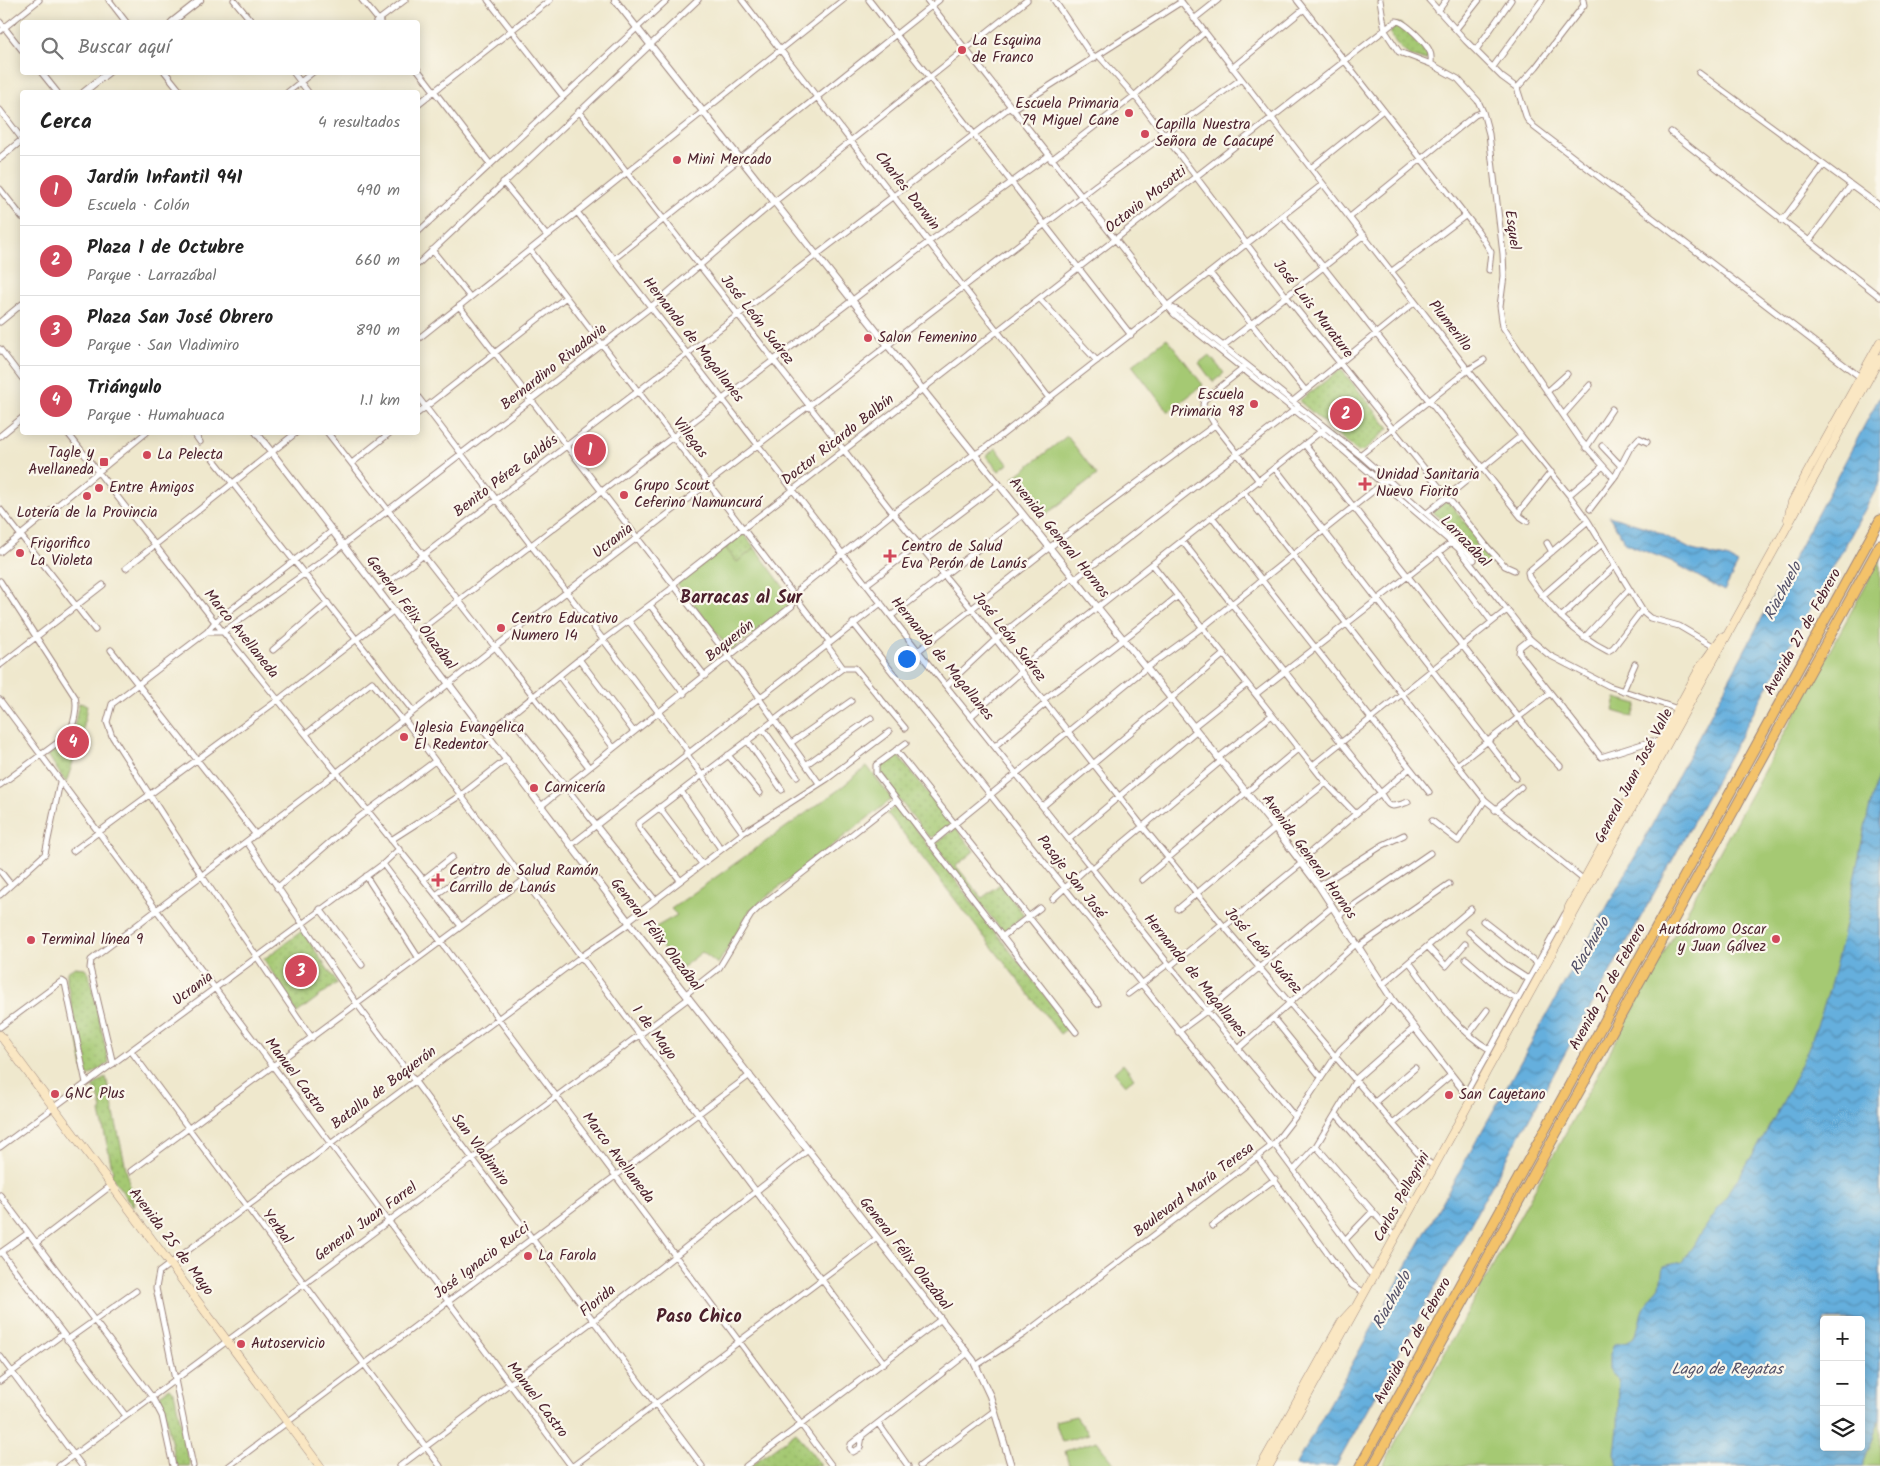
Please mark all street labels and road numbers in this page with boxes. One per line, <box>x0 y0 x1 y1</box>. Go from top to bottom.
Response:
street label: Charles Darwin <box>868 146 946 236</box>
street label: Octavio Mosotti <box>1100 159 1193 240</box>
street label: Esquel <box>1497 209 1527 252</box>
street label: José Luis Murature <box>1267 254 1360 364</box>
street label: José León Suárez <box>714 270 800 371</box>
street label: Hernando de Magallanes <box>636 272 750 408</box>
street label: Plumerillo <box>1422 295 1478 357</box>
street label: Bernardino Rivadavia <box>495 317 613 417</box>
street label: Doctor Ricardo Balbín <box>776 388 900 492</box>
street label: Villegas <box>666 412 714 464</box>
street label: Benito Pérez Galdós <box>448 428 564 524</box>
street label: Avenida General Hornos <box>1003 472 1116 604</box>
street label: Larrazábal <box>1434 510 1496 574</box>
street label: Ucrania <box>587 517 639 565</box>
street label: General Félix Olazábal <box>360 550 462 676</box>
street label: Avenida 27 de Febrero <box>1758 564 1848 700</box>
street label: Marco Avellaneda <box>197 584 285 684</box>
street label: José León Suárez <box>966 587 1052 688</box>
street label: Hernando de Magallanes <box>884 592 1000 727</box>
street label: Boquerón <box>700 614 760 668</box>
street label: General Juan José Valle <box>1588 704 1680 848</box>
street label: Avenida General Hornos <box>1255 789 1363 925</box>
street label: Pasaje San José <box>1030 830 1112 925</box>
street label: General Félix Olazábal <box>604 873 708 997</box>
street label: José León Suárez <box>1218 902 1308 1000</box>
street label: Hernando de Magallanes <box>1137 909 1253 1044</box>
street label: Avenida 27 de Febrero <box>1563 919 1653 1055</box>
street label: Ucrania <box>167 965 219 1013</box>
street label: 1 de Mayo <box>625 1000 683 1066</box>
street label: Manuel Castro <box>258 1033 332 1120</box>
street label: Batalla de Boquerón <box>326 1040 442 1136</box>
street label: Marco Avellaneda <box>576 1107 660 1209</box>
street label: San Vladimiro <box>445 1108 516 1192</box>
street label: Boulevard María Teresa <box>1128 1136 1260 1244</box>
street label: Carlos Pellegrini <box>1367 1146 1437 1247</box>
street label: General Juan Farrel <box>309 1176 423 1268</box>
street label: Avenida 25 de Mayo <box>122 1183 220 1301</box>
street label: General Félix Olazábal <box>853 1192 957 1316</box>
street label: Yerbal <box>256 1204 298 1250</box>
street label: José Ignacio Rucci <box>429 1216 537 1305</box>
street label: Avenida 27 de Febrero <box>1368 1273 1458 1409</box>
street label: Florida <box>574 1279 622 1323</box>
street label: Manuel Castro <box>500 1357 574 1444</box>

